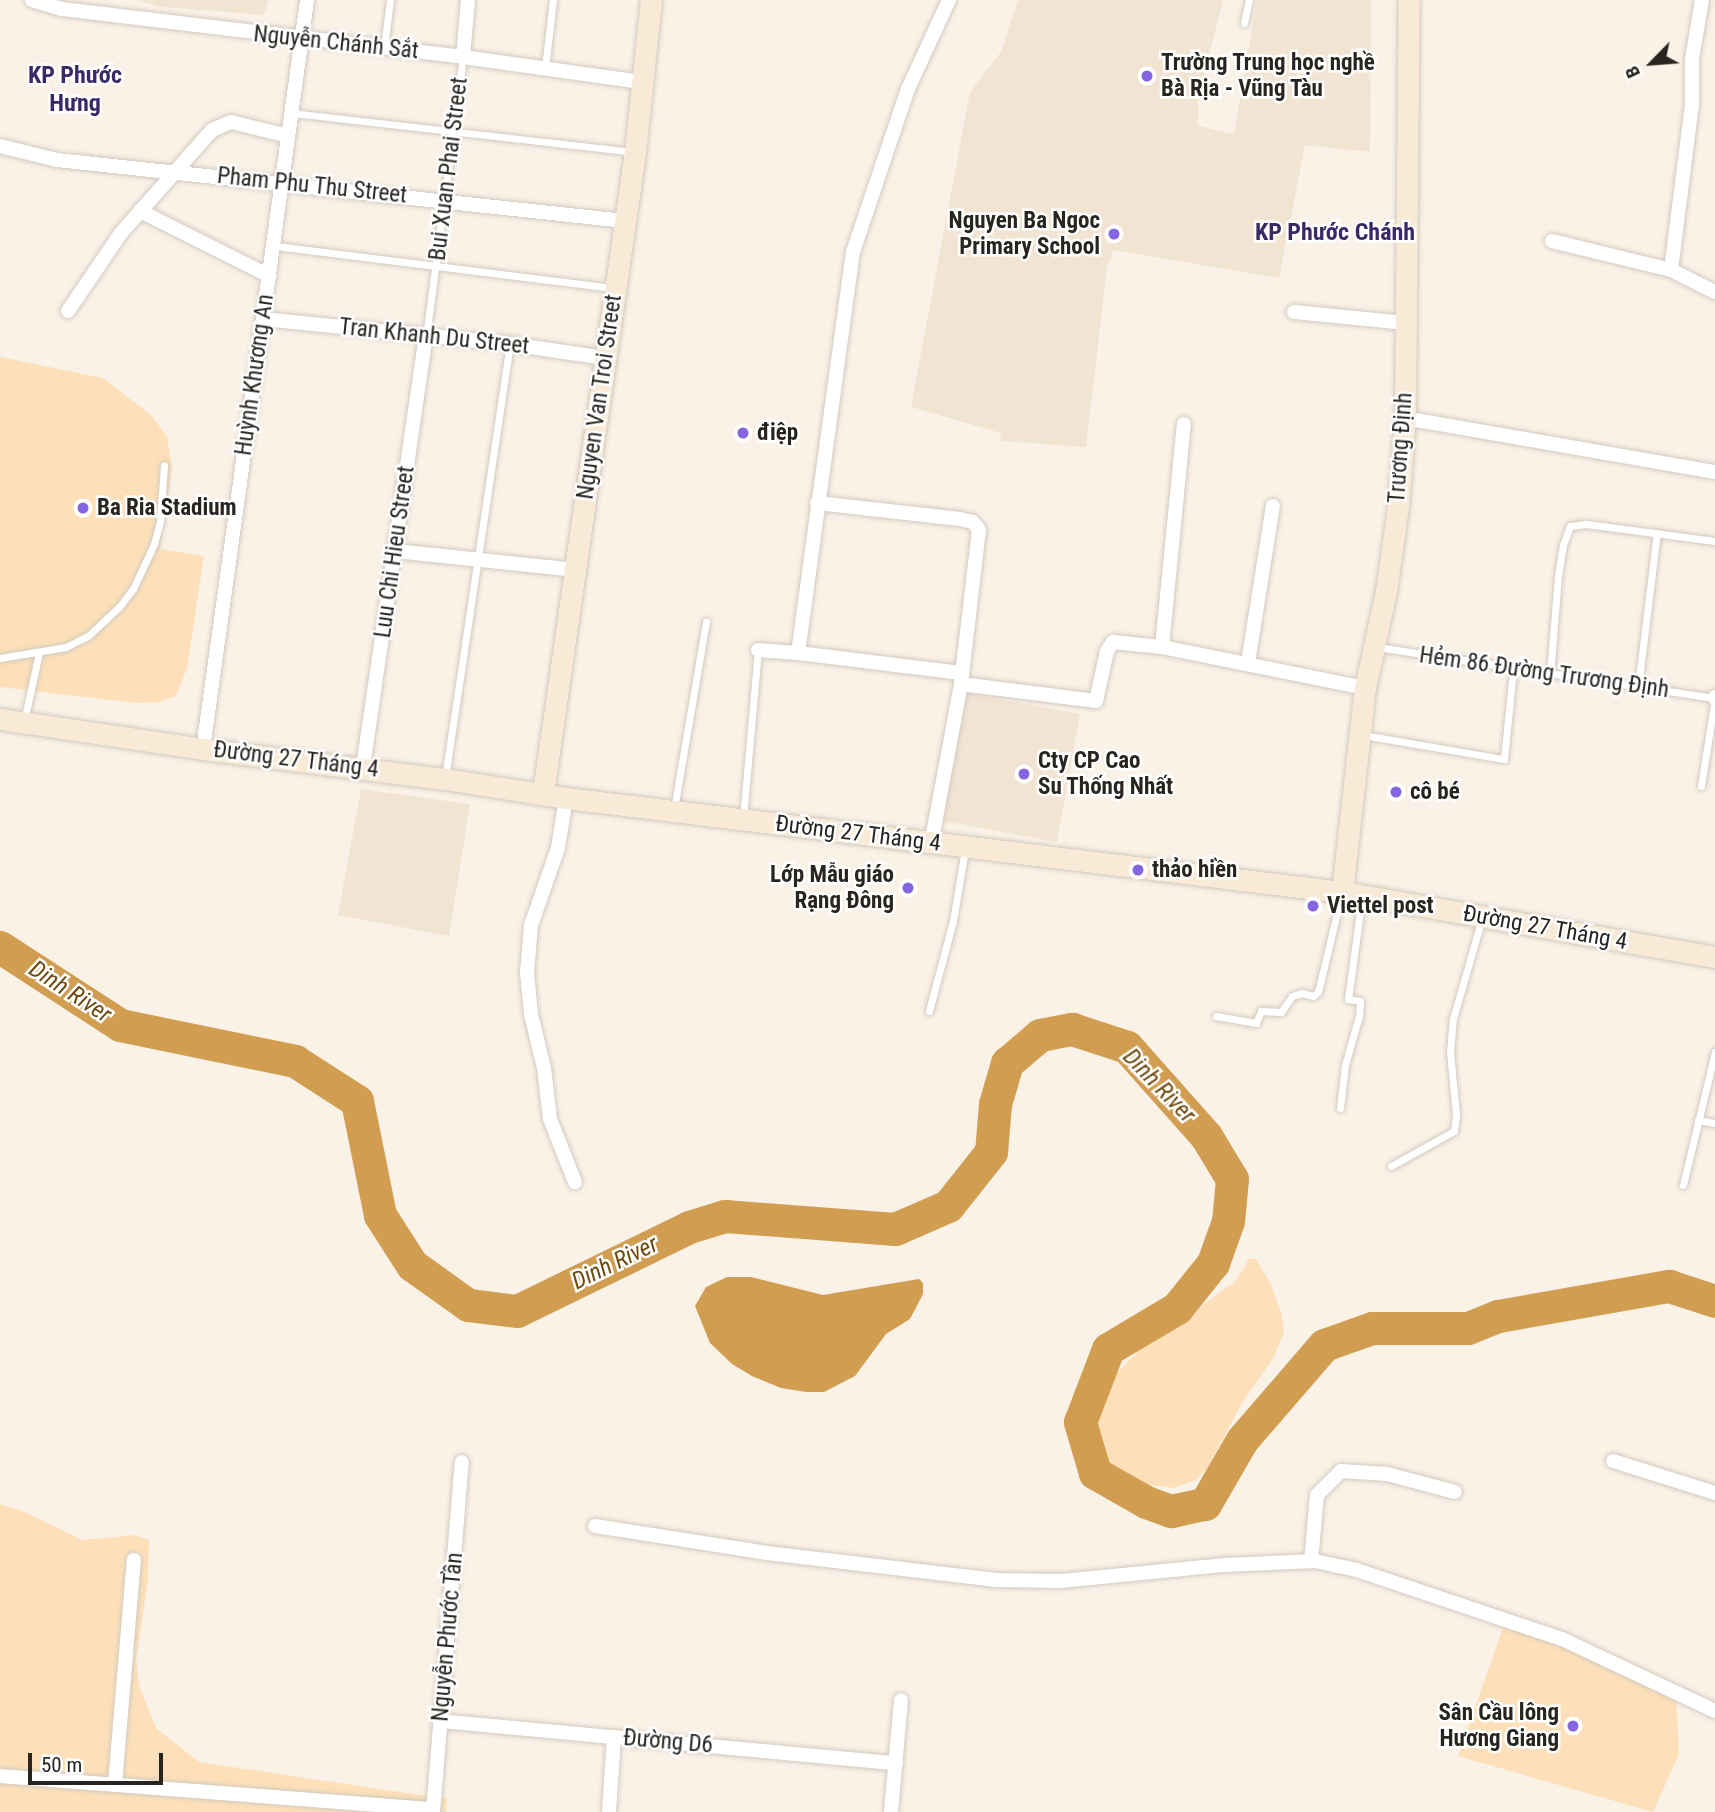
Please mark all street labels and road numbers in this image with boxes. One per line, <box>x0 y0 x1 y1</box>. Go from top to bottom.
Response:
street label: Nguyễn Chánh Sắt <box>252 21 420 65</box>
street label: Bui Xuan Phai Street <box>424 76 474 262</box>
street label: Pham Phu Thu Street <box>216 162 408 210</box>
street label: Huỳnh Khương An <box>230 293 280 457</box>
street label: Nguyen Van Troi Street <box>572 293 628 501</box>
street label: Tran Khanh Du Street <box>338 313 530 361</box>
street label: Trương Định <box>1383 392 1419 504</box>
street label: Luu Chi Hieu Street <box>369 464 421 640</box>
street label: Hẻm 86 Đường Trương Định <box>1417 642 1671 704</box>
street label: Đường 27 Tháng 4 <box>212 736 380 784</box>
street label: Đường 27 Tháng 4 <box>774 810 942 858</box>
street label: Đường 27 Tháng 4 <box>1461 900 1629 956</box>
street label: Nguyễn Phước Tần <box>427 1551 469 1723</box>
street label: Đường D6 <box>622 1724 714 1760</box>

